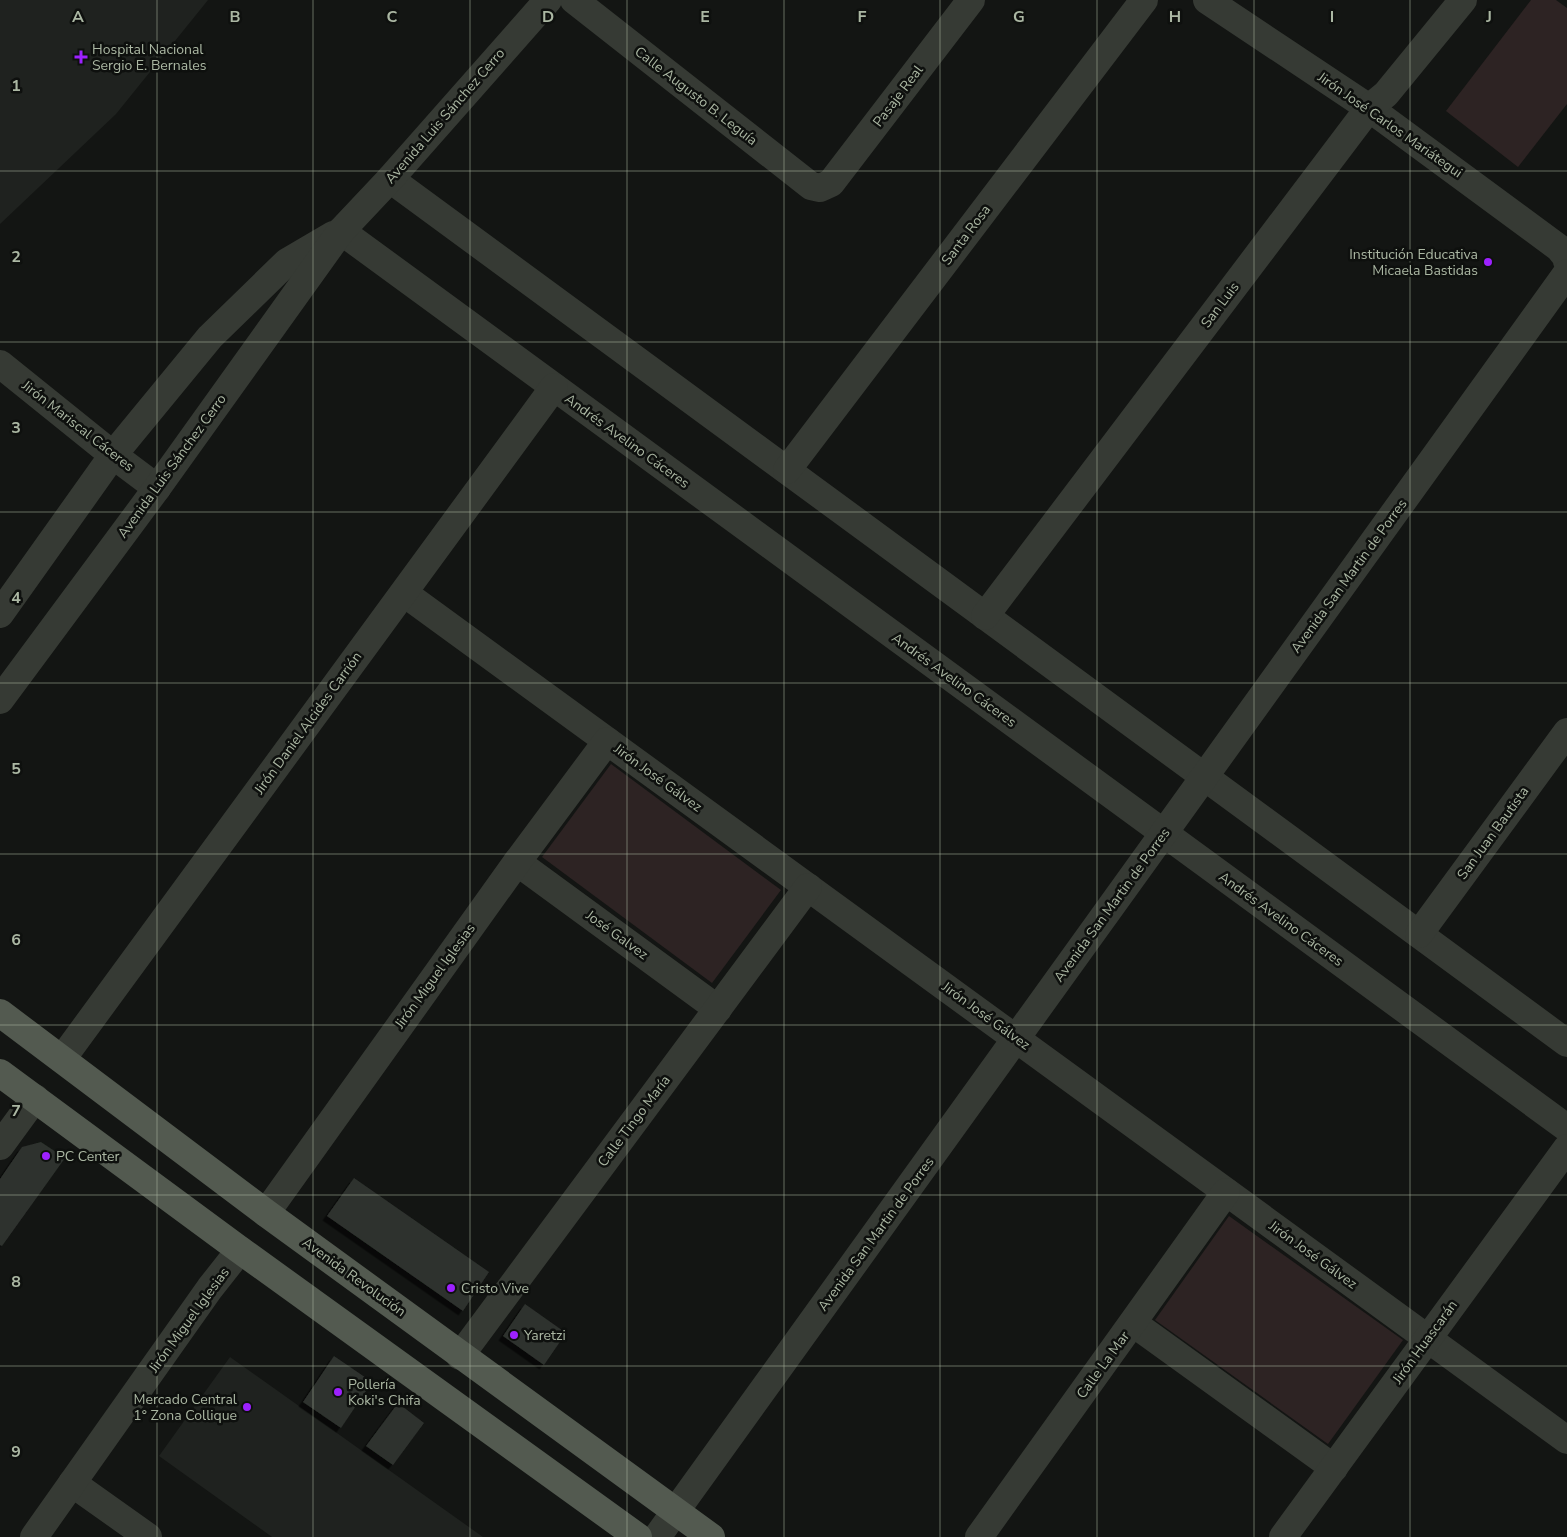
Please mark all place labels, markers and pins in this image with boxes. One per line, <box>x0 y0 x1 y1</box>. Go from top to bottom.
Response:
place label: Hospital Nacional Sergio E. Bernales <box>92 40 207 75</box>
marker: Hospital Nacional Sergio E. Bernales <box>74 50 88 64</box>
place label: Institución Educativa Micaela Bastidas <box>1349 245 1478 280</box>
marker: Institución Educativa Micaela Bastidas <box>1482 256 1494 268</box>
place label: PC Center <box>56 1147 119 1166</box>
marker: PC Center <box>40 1150 52 1162</box>
place label: Cristo Vive <box>461 1279 529 1298</box>
marker: Cristo Vive <box>445 1282 457 1294</box>
place label: Yaretzi <box>523 1326 566 1345</box>
marker: Yaretzi <box>508 1329 520 1341</box>
place label: Pollería Koki's Chifa <box>348 1375 421 1410</box>
marker: Pollería Koki's Chifa <box>332 1386 344 1398</box>
place label: Mercado Central 1° Zona Collique <box>133 1390 238 1425</box>
marker: Mercado Central 1° Zona Collique <box>241 1401 253 1413</box>

